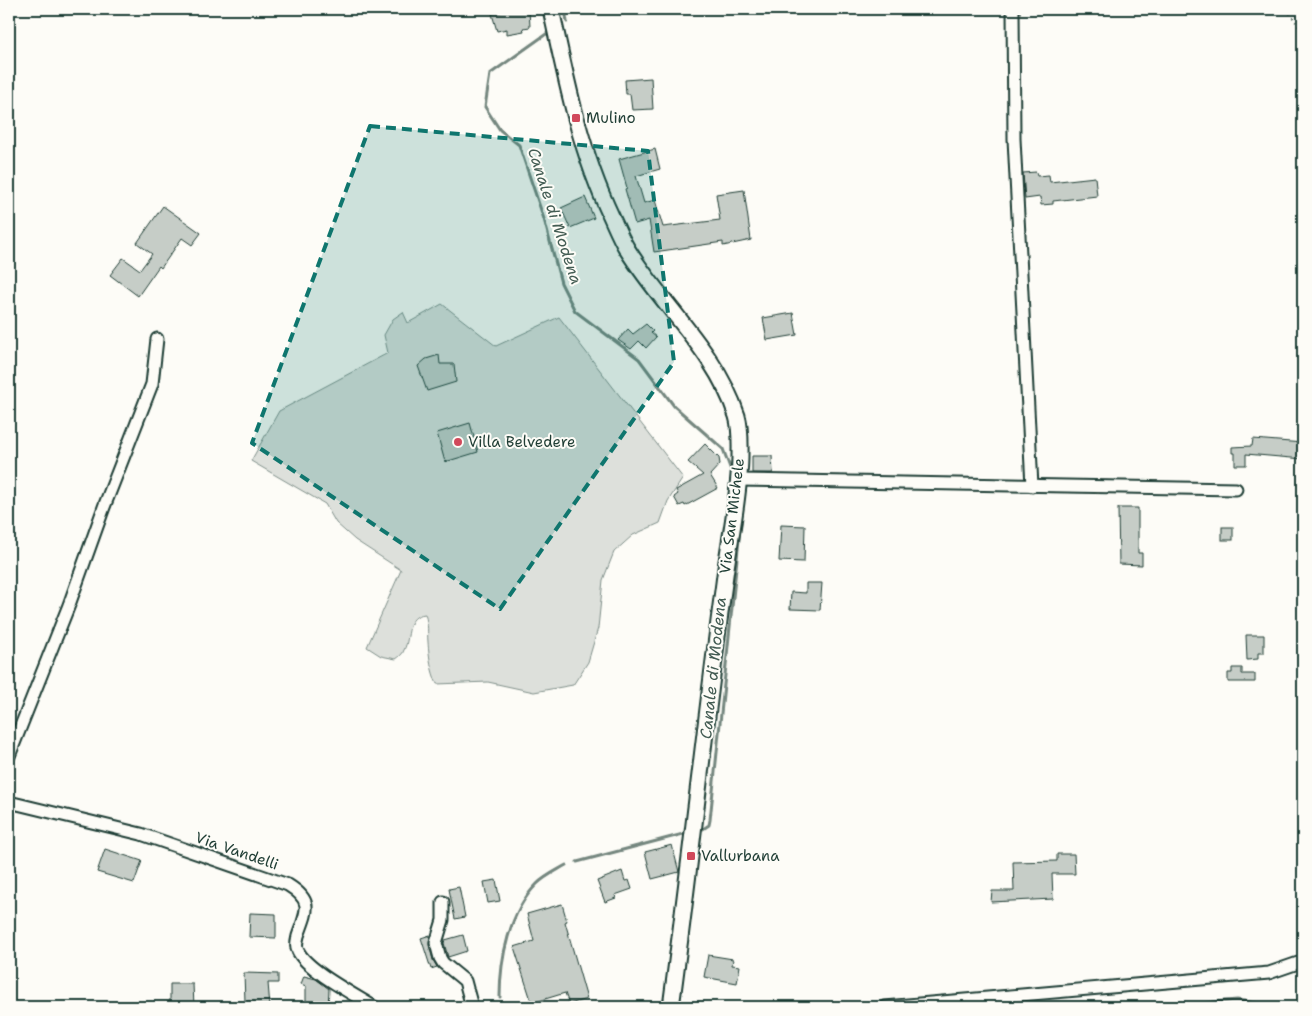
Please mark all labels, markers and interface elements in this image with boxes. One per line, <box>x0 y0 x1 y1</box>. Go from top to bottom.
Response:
place label: Mulino <box>586 108 636 128</box>
marker: Mulino <box>570 112 582 124</box>
water label: Canale di Modena <box>523 145 587 287</box>
place label: Villa Belvedere <box>468 432 575 452</box>
marker: Villa Belvedere <box>452 436 464 448</box>
street label: Via San Michele <box>715 457 749 575</box>
water label: Canale di Modena <box>695 596 731 740</box>
street label: Via Vandelli <box>193 827 281 875</box>
place label: Vallurbana <box>701 846 780 866</box>
marker: Vallurbana <box>685 850 697 862</box>

